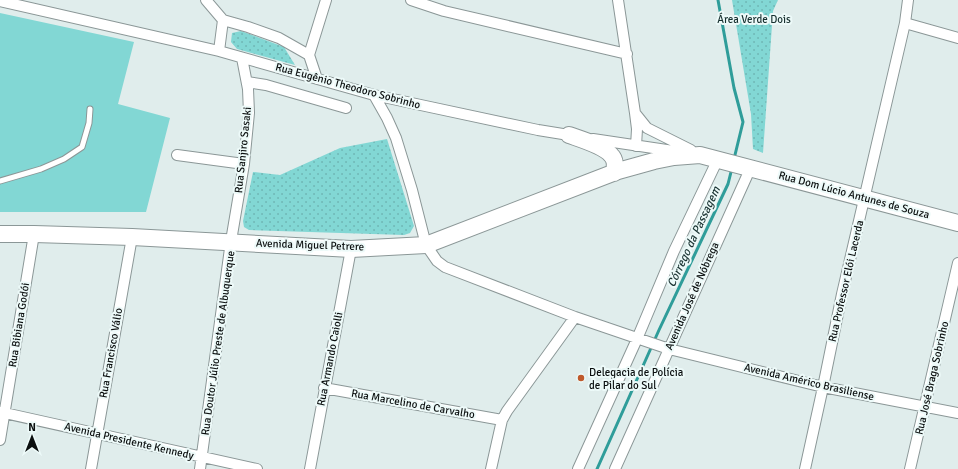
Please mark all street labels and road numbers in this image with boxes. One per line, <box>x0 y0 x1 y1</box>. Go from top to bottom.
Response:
street label: Rua Eugênio Theodoro Sobrinho <box>274 60 422 112</box>
street label: Rua Sanjiro Sasaki <box>232 106 254 194</box>
street label: Rua Dom Lúcio Antunes de Souza <box>777 169 931 222</box>
street label: Rua Professor Elói Lacerda <box>826 218 866 343</box>
street label: Avenida Miguel Petrere <box>256 237 364 253</box>
street label: Avenida José de Nóbrega <box>662 240 722 352</box>
street label: Rua Doutor Júlio Preste de Albuquerque <box>199 250 237 436</box>
street label: Rua Bibiana Godói <box>6 282 32 368</box>
street label: Rua Francisco Válio <box>97 307 125 399</box>
street label: Rua Armando Caiolli <box>314 311 346 407</box>
street label: Rua José Braga Sobrinho <box>913 320 951 436</box>
street label: Avenida Américo Brasiliense <box>743 361 875 403</box>
street label: Rua Marcelino de Carvalho <box>350 387 476 421</box>
street label: Avenida Presidente Kennedy <box>63 420 196 462</box>

